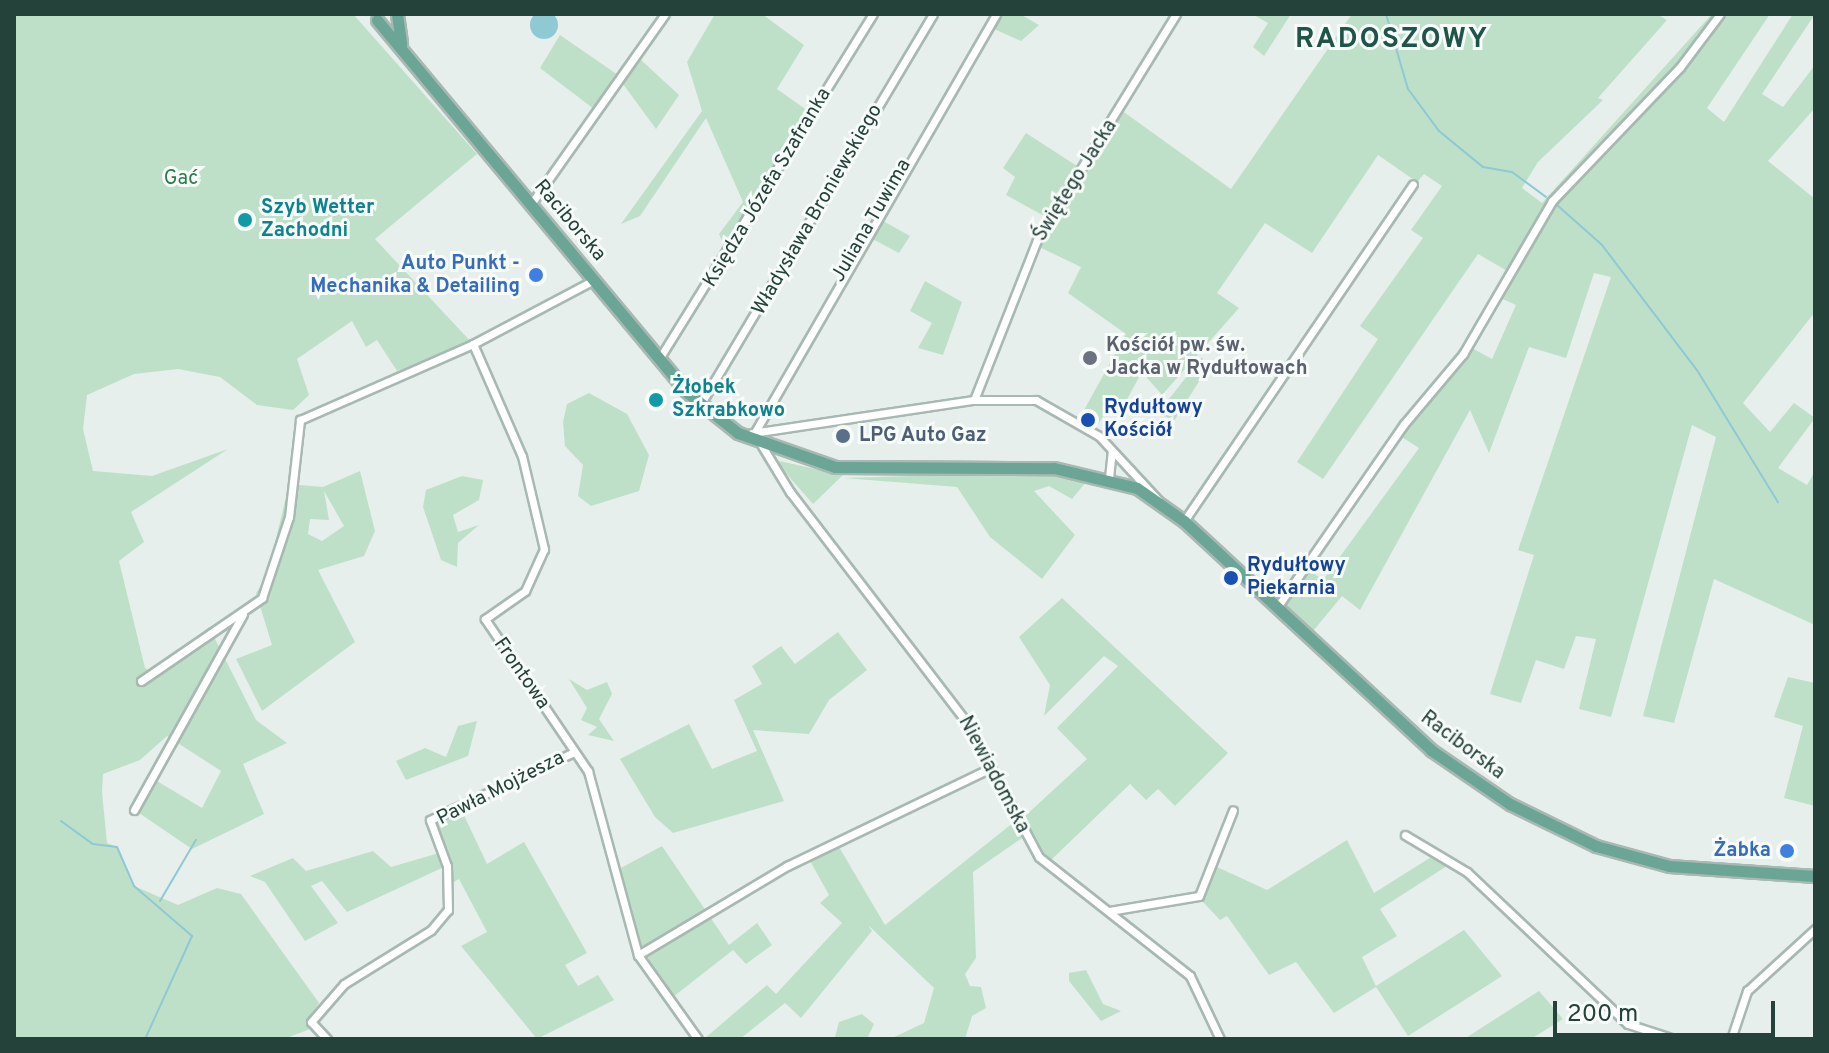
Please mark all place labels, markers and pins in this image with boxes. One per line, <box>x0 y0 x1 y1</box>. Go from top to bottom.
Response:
place label: Szyb Wetter Zachodni <box>261 196 374 243</box>
marker: Szyb Wetter Zachodni <box>236 211 254 229</box>
place label: Auto Punkt - Mechanika & Detailing <box>310 252 520 299</box>
marker: Auto Punkt - Mechanika & Detailing <box>527 266 545 284</box>
place label: Kościół pw. św. Jacka w Rydułtowach <box>1106 334 1307 381</box>
marker: Kościół pw. św. Jacka w Rydułtowach <box>1081 349 1099 367</box>
place label: Żłobek Szkrabkowo <box>672 376 785 423</box>
marker: Żłobek Szkrabkowo <box>647 391 665 409</box>
place label: Rydułtowy Kościół <box>1104 396 1203 443</box>
marker: Rydułtowy Kościół <box>1079 411 1097 429</box>
place label: LPG Auto Gaz <box>859 424 987 448</box>
marker: LPG Auto Gaz <box>834 427 852 445</box>
place label: Rydułtowy Piekarnia <box>1247 554 1346 601</box>
marker: Rydułtowy Piekarnia <box>1222 569 1240 587</box>
place label: Żabka <box>1714 839 1771 863</box>
marker: Żabka <box>1778 842 1796 860</box>

